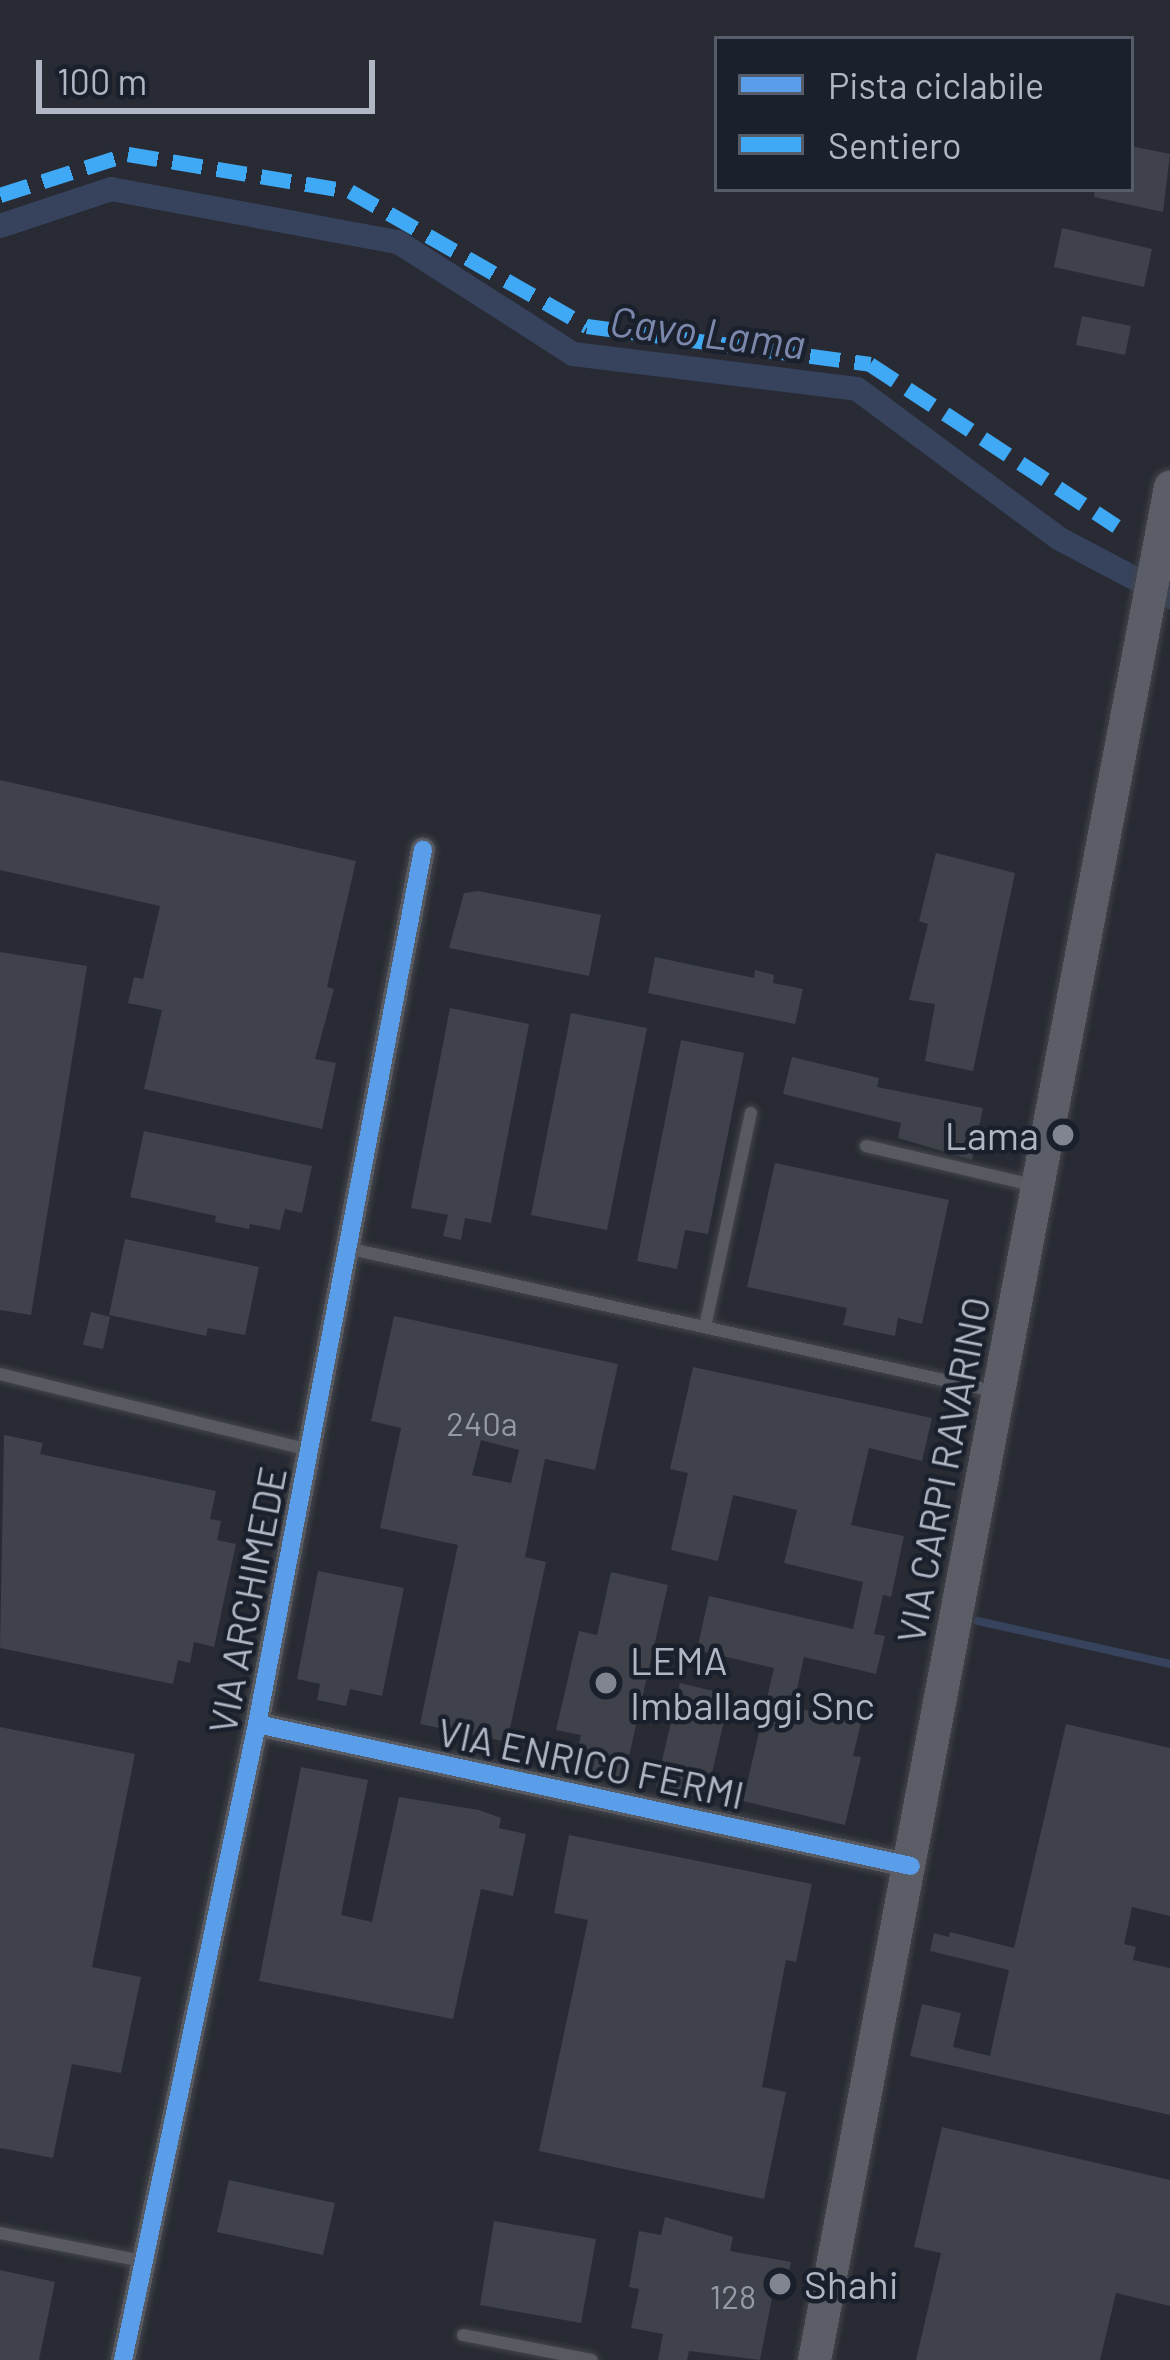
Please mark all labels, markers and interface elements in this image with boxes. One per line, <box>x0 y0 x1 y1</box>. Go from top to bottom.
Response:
scale bar <box>42 36 381 110</box>
legend <box>714 36 1134 192</box>
text: 100 m <box>57 59 147 102</box>
text: Pista ciclabile <box>828 63 1044 106</box>
text: Sentiero <box>828 123 962 166</box>
water label: Cavo Lama <box>607 294 809 368</box>
place label: Lama <box>945 1112 1039 1158</box>
marker: Lama <box>1050 1122 1076 1148</box>
street label: VIA CARPI RAVARINO <box>887 1293 999 1647</box>
house number: 240a <box>446 1404 518 1444</box>
street label: VIA ARCHIMEDE <box>198 1463 296 1737</box>
place label: LEMA Imballaggi Snc <box>630 1638 875 1729</box>
marker: LEMA Imballaggi Snc <box>593 1670 619 1696</box>
street label: VIA ENRICO FERMI <box>434 1708 748 1818</box>
place label: Shahi <box>804 2261 899 2307</box>
marker: Shahi <box>767 2271 793 2297</box>
house number: 128 <box>710 2277 756 2317</box>

